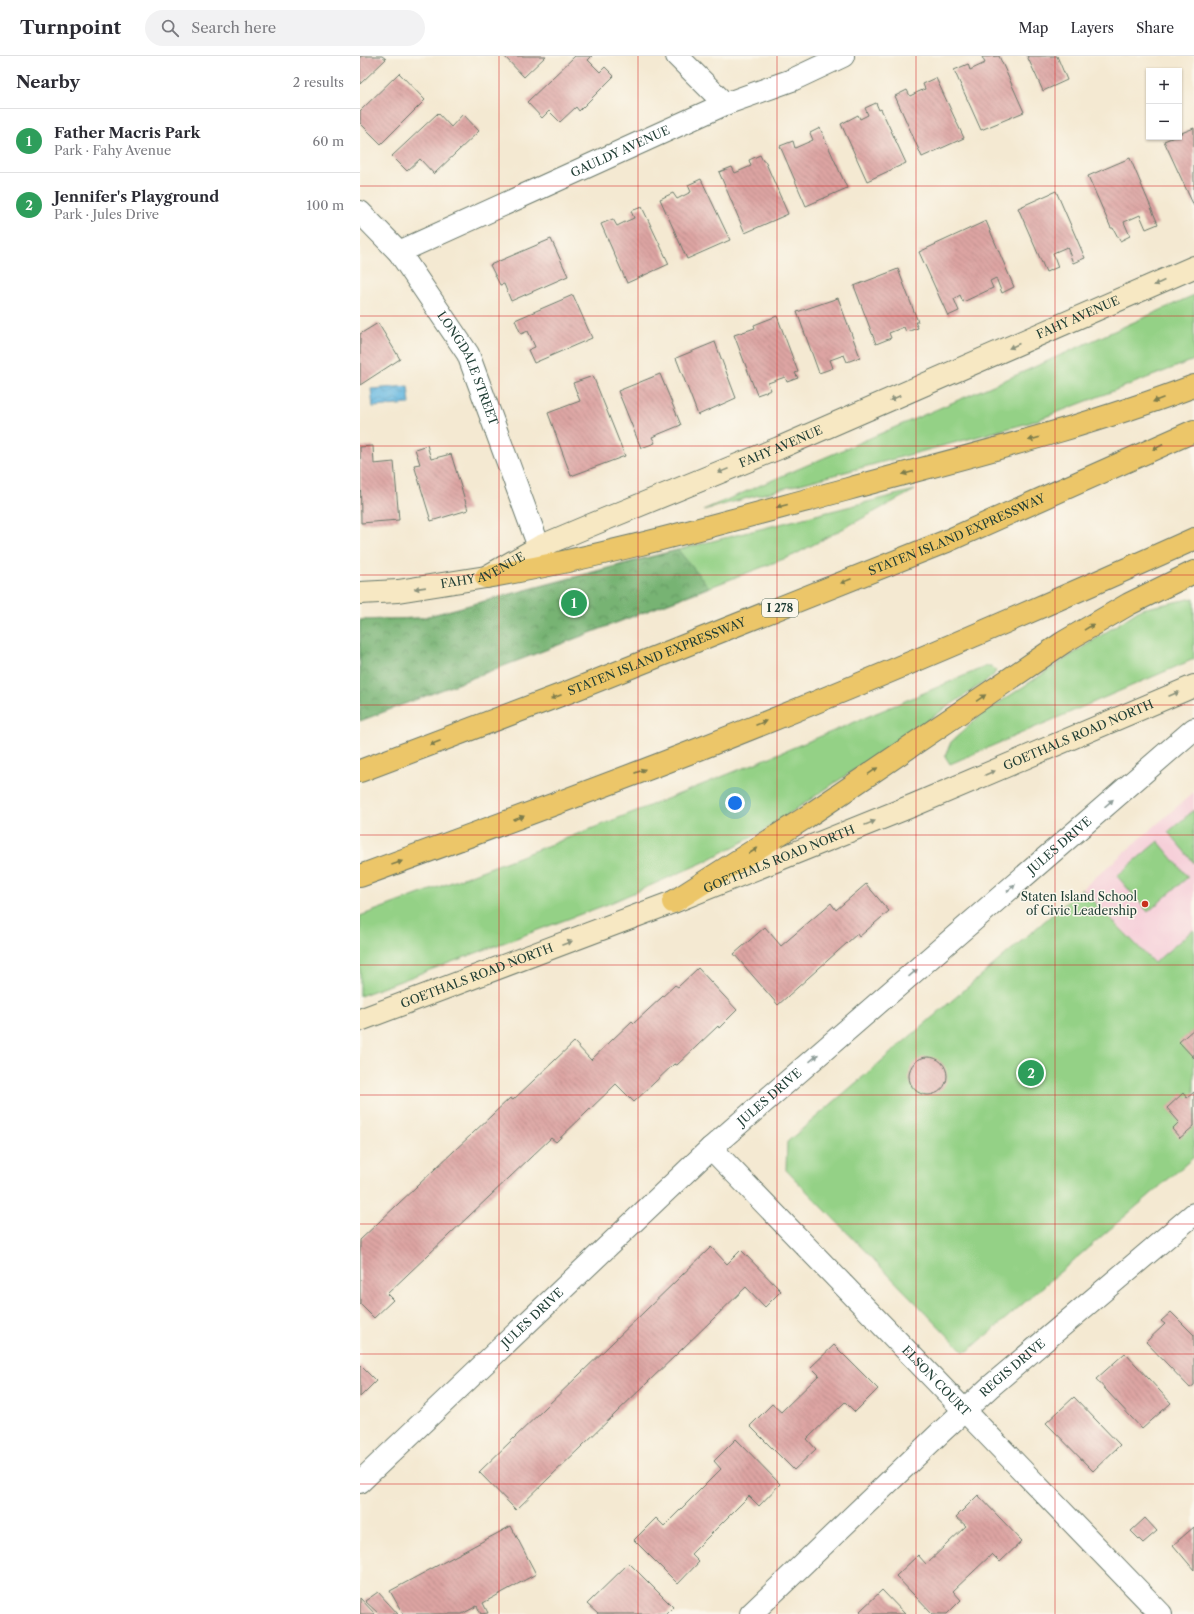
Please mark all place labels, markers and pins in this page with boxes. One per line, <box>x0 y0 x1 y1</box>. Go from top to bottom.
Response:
pin: 1 <box>561 588 587 618</box>
place label: Staten Island School of Civic Leadership <box>1021 889 1137 918</box>
marker: Staten Island School of Civic Leadership <box>1140 899 1150 909</box>
pin: 2 <box>1018 1058 1044 1088</box>

